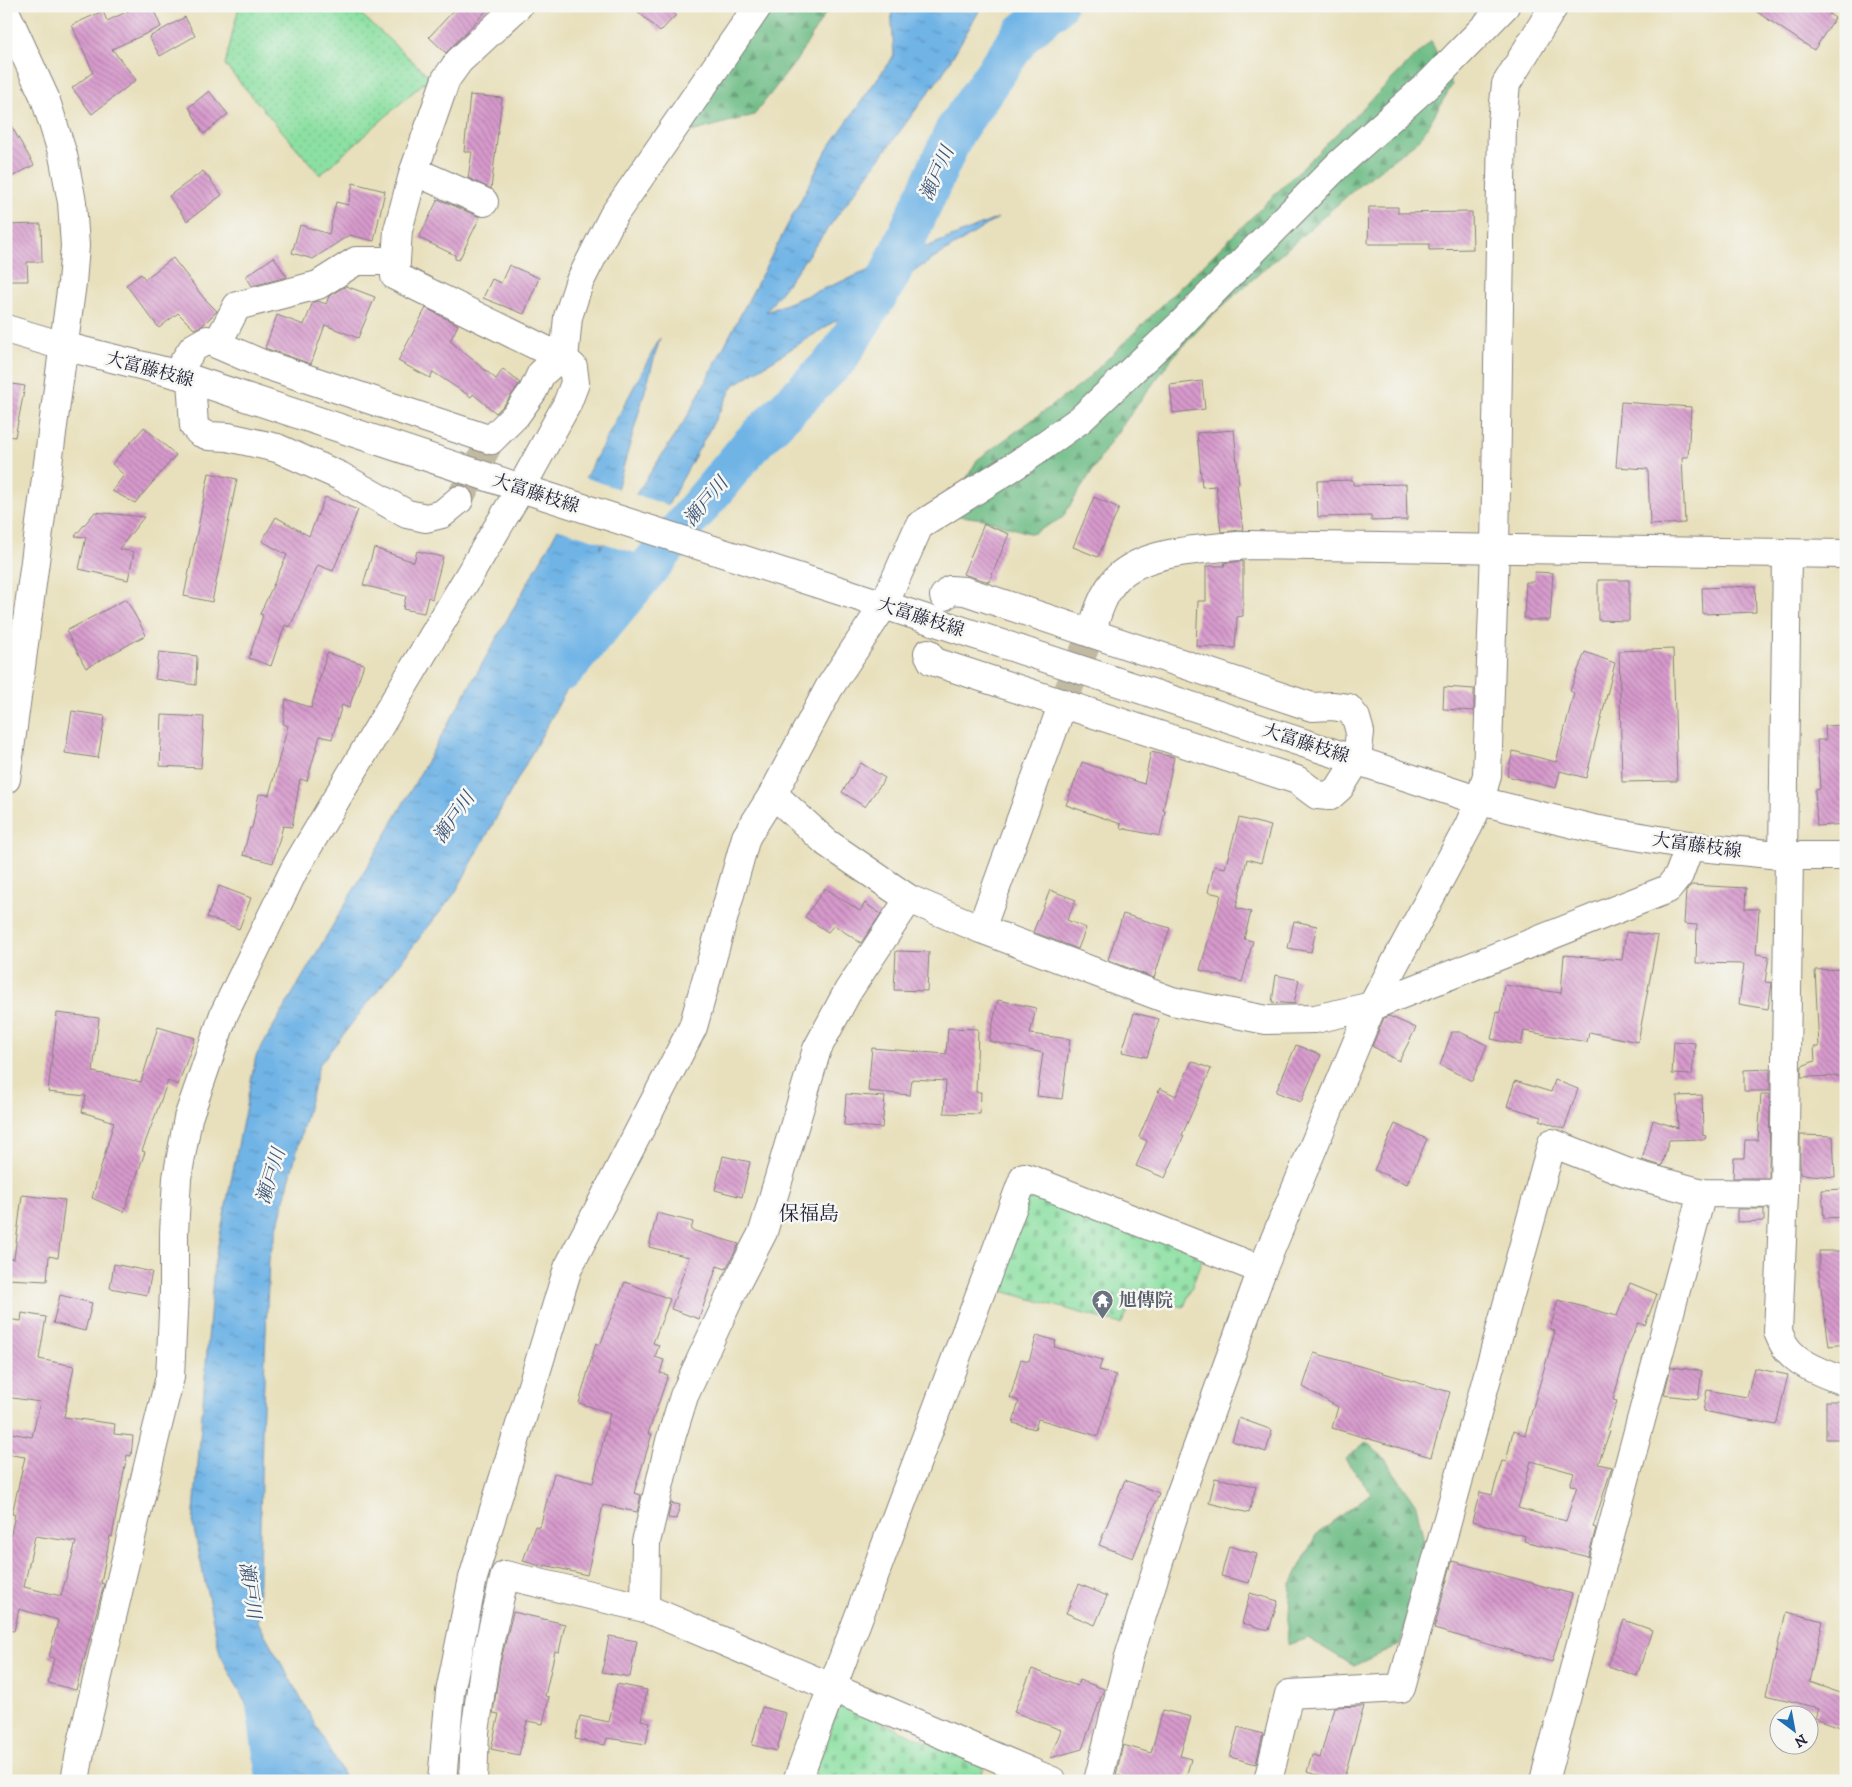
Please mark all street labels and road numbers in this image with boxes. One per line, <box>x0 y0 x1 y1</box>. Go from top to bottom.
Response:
street label: 大富藤枝線 <box>103 348 196 392</box>
street label: 大富藤枝線 <box>489 470 582 518</box>
street label: 大富藤枝線 <box>874 594 967 642</box>
street label: 大富藤枝線 <box>1259 720 1352 768</box>
street label: 大富藤枝線 <box>1651 829 1743 863</box>

